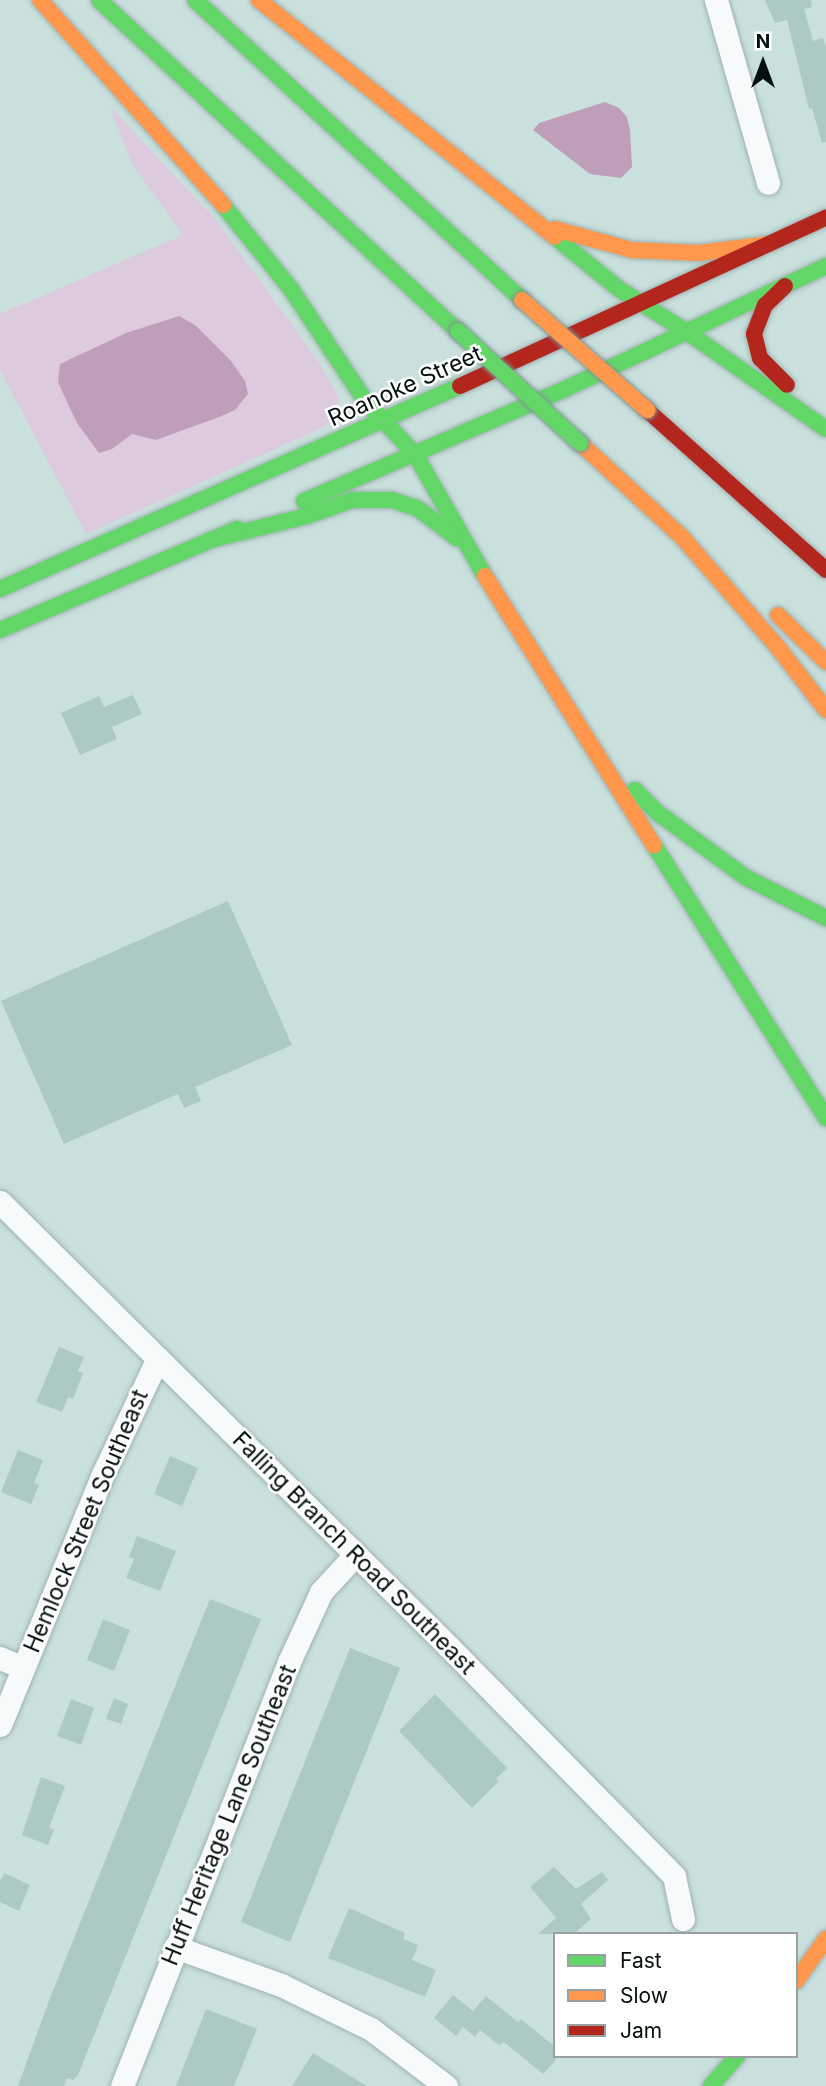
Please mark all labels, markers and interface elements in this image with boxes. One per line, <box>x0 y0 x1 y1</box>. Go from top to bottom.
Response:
north arrow <box>728 28 798 98</box>
text: N <box>756 30 770 53</box>
street label: Roanoke Street <box>324 340 486 432</box>
street label: Hemlock Street Southeast <box>18 1385 154 1657</box>
street label: Falling Branch Road Southeast <box>227 1426 481 1680</box>
street label: Huff Heritage Lane Southeast <box>156 1661 302 1969</box>
legend <box>553 1932 798 2058</box>
text: Fast <box>620 1948 662 1973</box>
text: Slow <box>620 1983 668 2008</box>
text: Jam <box>620 2018 662 2043</box>

